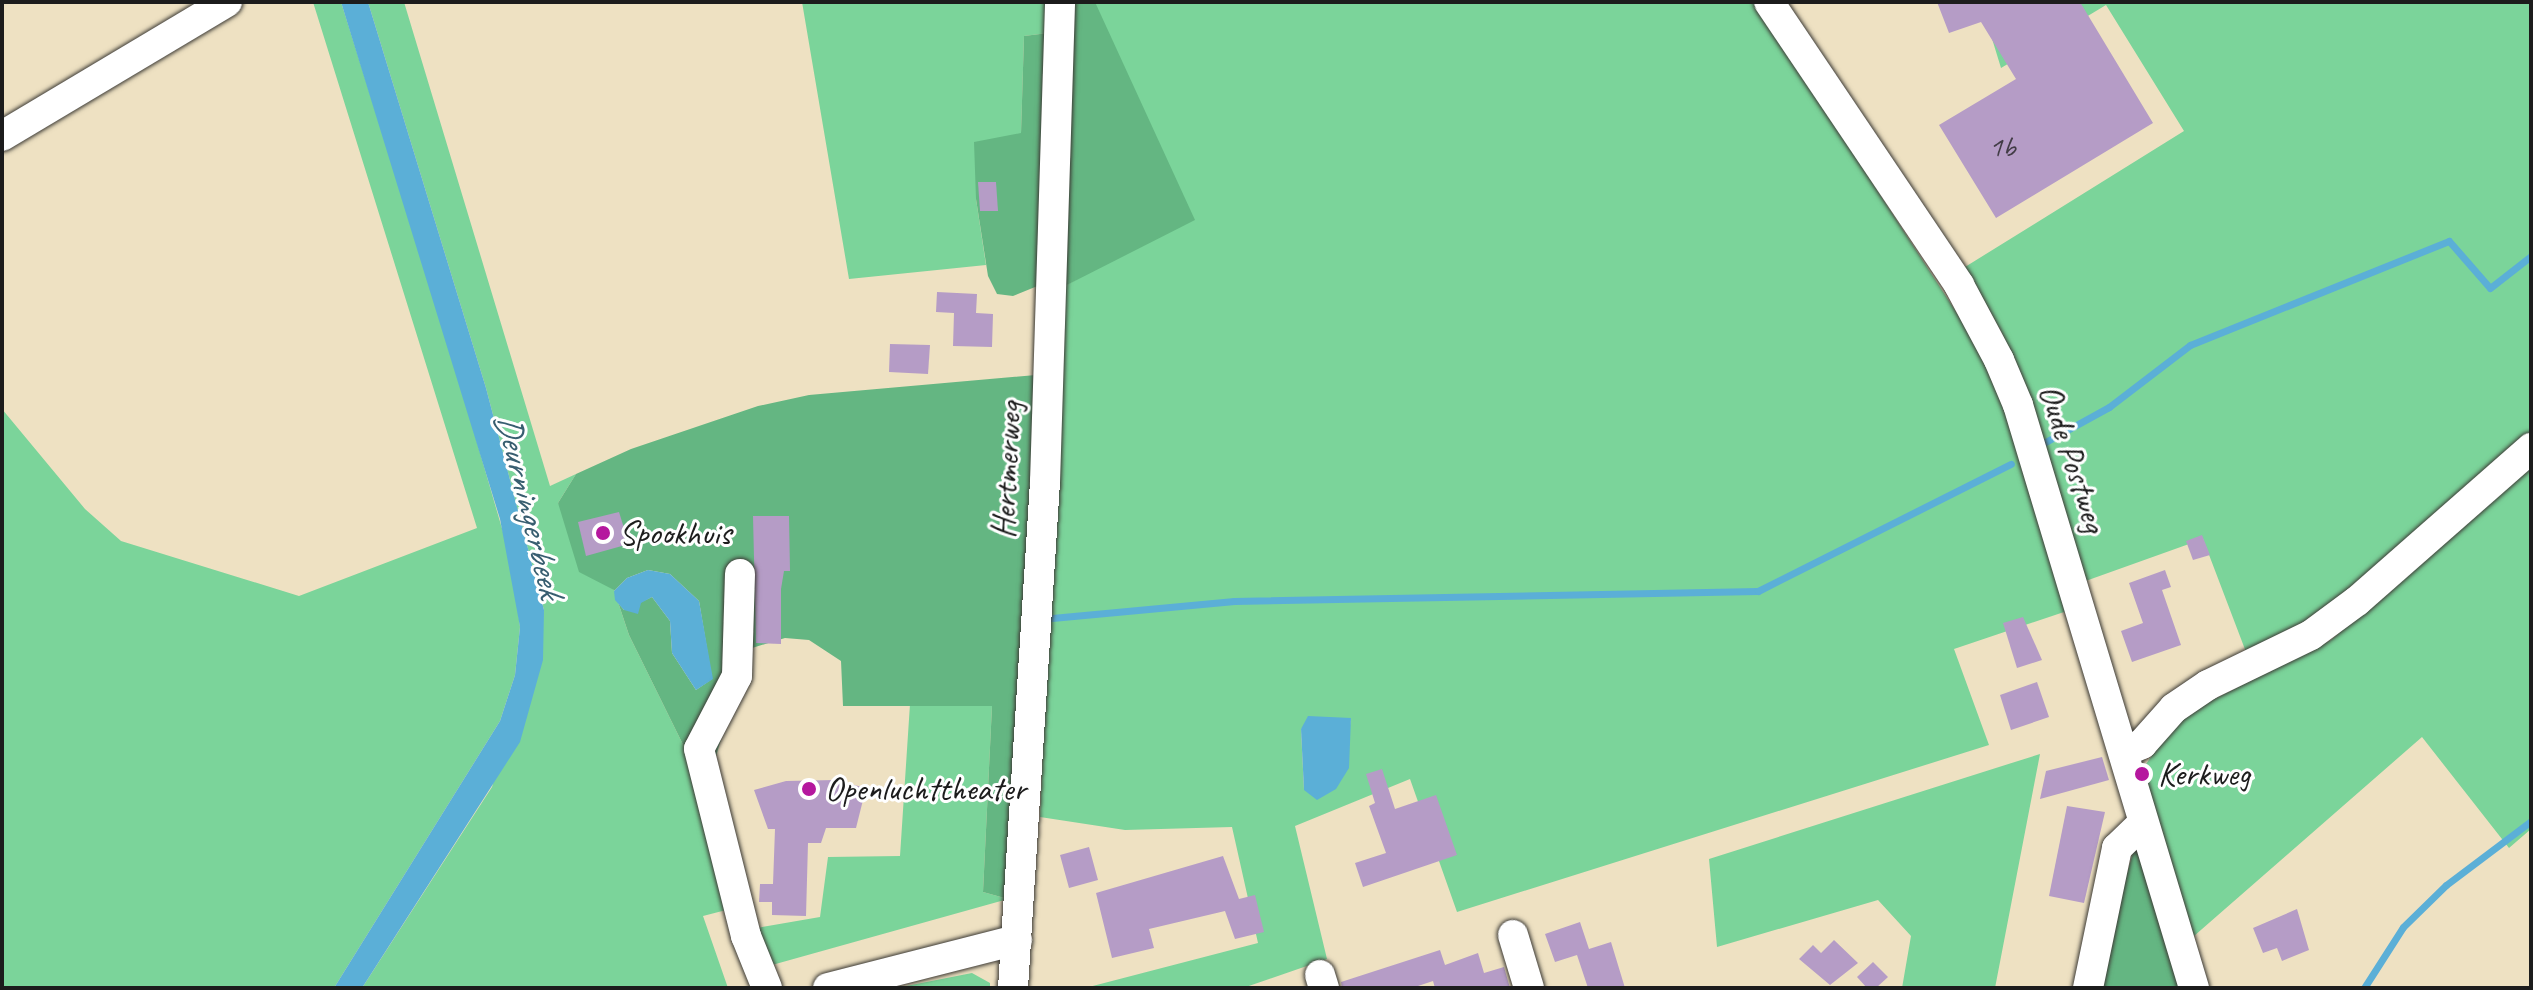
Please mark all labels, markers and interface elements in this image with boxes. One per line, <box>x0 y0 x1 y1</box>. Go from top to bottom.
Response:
house number: 1b <box>1989 128 2015 164</box>
street label: Oude Postweg <box>2030 379 2116 537</box>
street label: Hertmerweg <box>982 401 1030 539</box>
water label: Deurningerbeek <box>485 409 573 601</box>
place label: Spookhuis <box>619 513 731 553</box>
marker: Spookhuis <box>594 524 612 542</box>
place label: Kerkweg <box>2158 754 2250 794</box>
marker: Kerkweg <box>2133 765 2151 783</box>
place label: Openluchttheater <box>825 769 1026 809</box>
marker: Openluchttheater <box>800 780 818 798</box>

